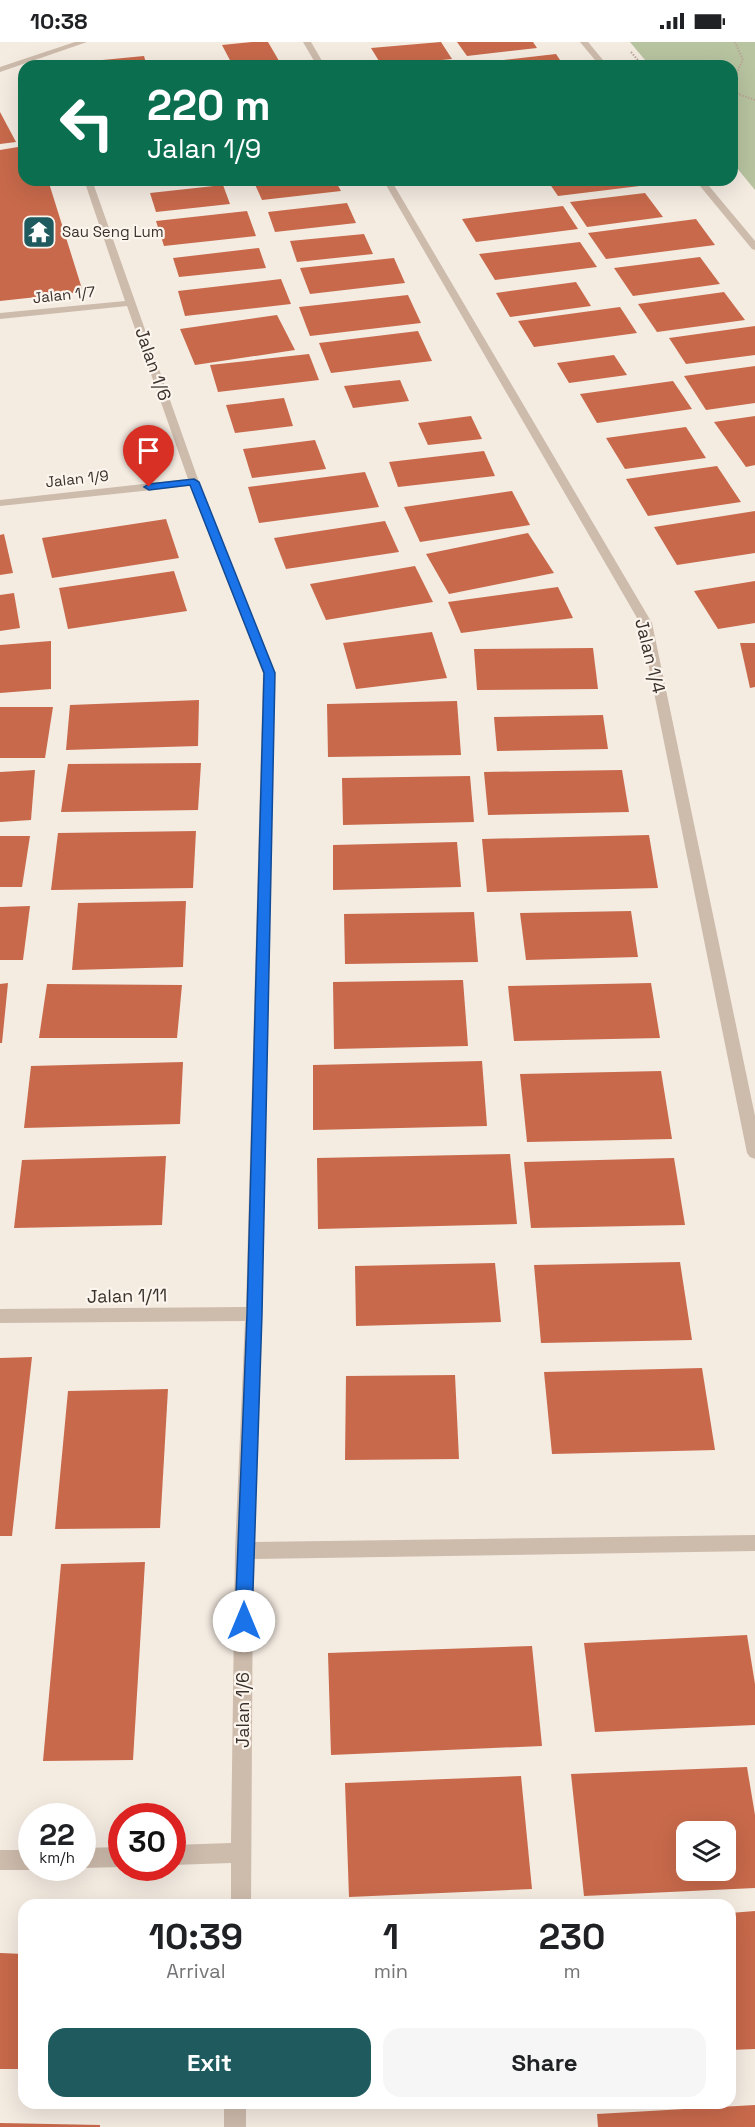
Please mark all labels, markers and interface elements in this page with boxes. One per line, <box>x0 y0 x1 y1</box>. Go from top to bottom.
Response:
text: 10:38 <box>30 7 87 35</box>
text: 220 m <box>147 79 271 132</box>
icon: left <box>48 84 126 162</box>
text: Jalan 1/9 <box>147 131 261 166</box>
temple icon: Sau Seng Lum <box>21 214 57 250</box>
place label: Sau Seng Lum <box>62 222 164 241</box>
street label: Jalan 1/7 <box>32 282 96 307</box>
street label: Jalan 1/6 <box>130 324 177 404</box>
pin <box>123 425 174 487</box>
icon: arrive <box>132 434 165 467</box>
street label: Jalan 1/9 <box>44 466 110 491</box>
street label: Jalan 1/4 <box>630 616 671 696</box>
street label: Jalan 1/11 <box>87 1283 167 1308</box>
position arrow <box>212 1589 276 1653</box>
street label: Jalan 1/6 <box>231 1672 254 1748</box>
speed limit sign: 30 <box>108 1803 186 1881</box>
text: 22 <box>39 1815 75 1854</box>
map controls <box>676 1821 736 1881</box>
button: layers <box>676 1821 736 1881</box>
text: km/h <box>39 1848 75 1867</box>
text: 10:39 <box>149 1914 243 1960</box>
text: 1 <box>383 1914 399 1960</box>
text: 230 <box>539 1914 605 1960</box>
text: Arrival <box>166 1958 226 1984</box>
text: min <box>374 1958 408 1984</box>
text: m <box>563 1958 581 1984</box>
button: Exit <box>48 2028 371 2097</box>
button: Share <box>383 2028 706 2097</box>

